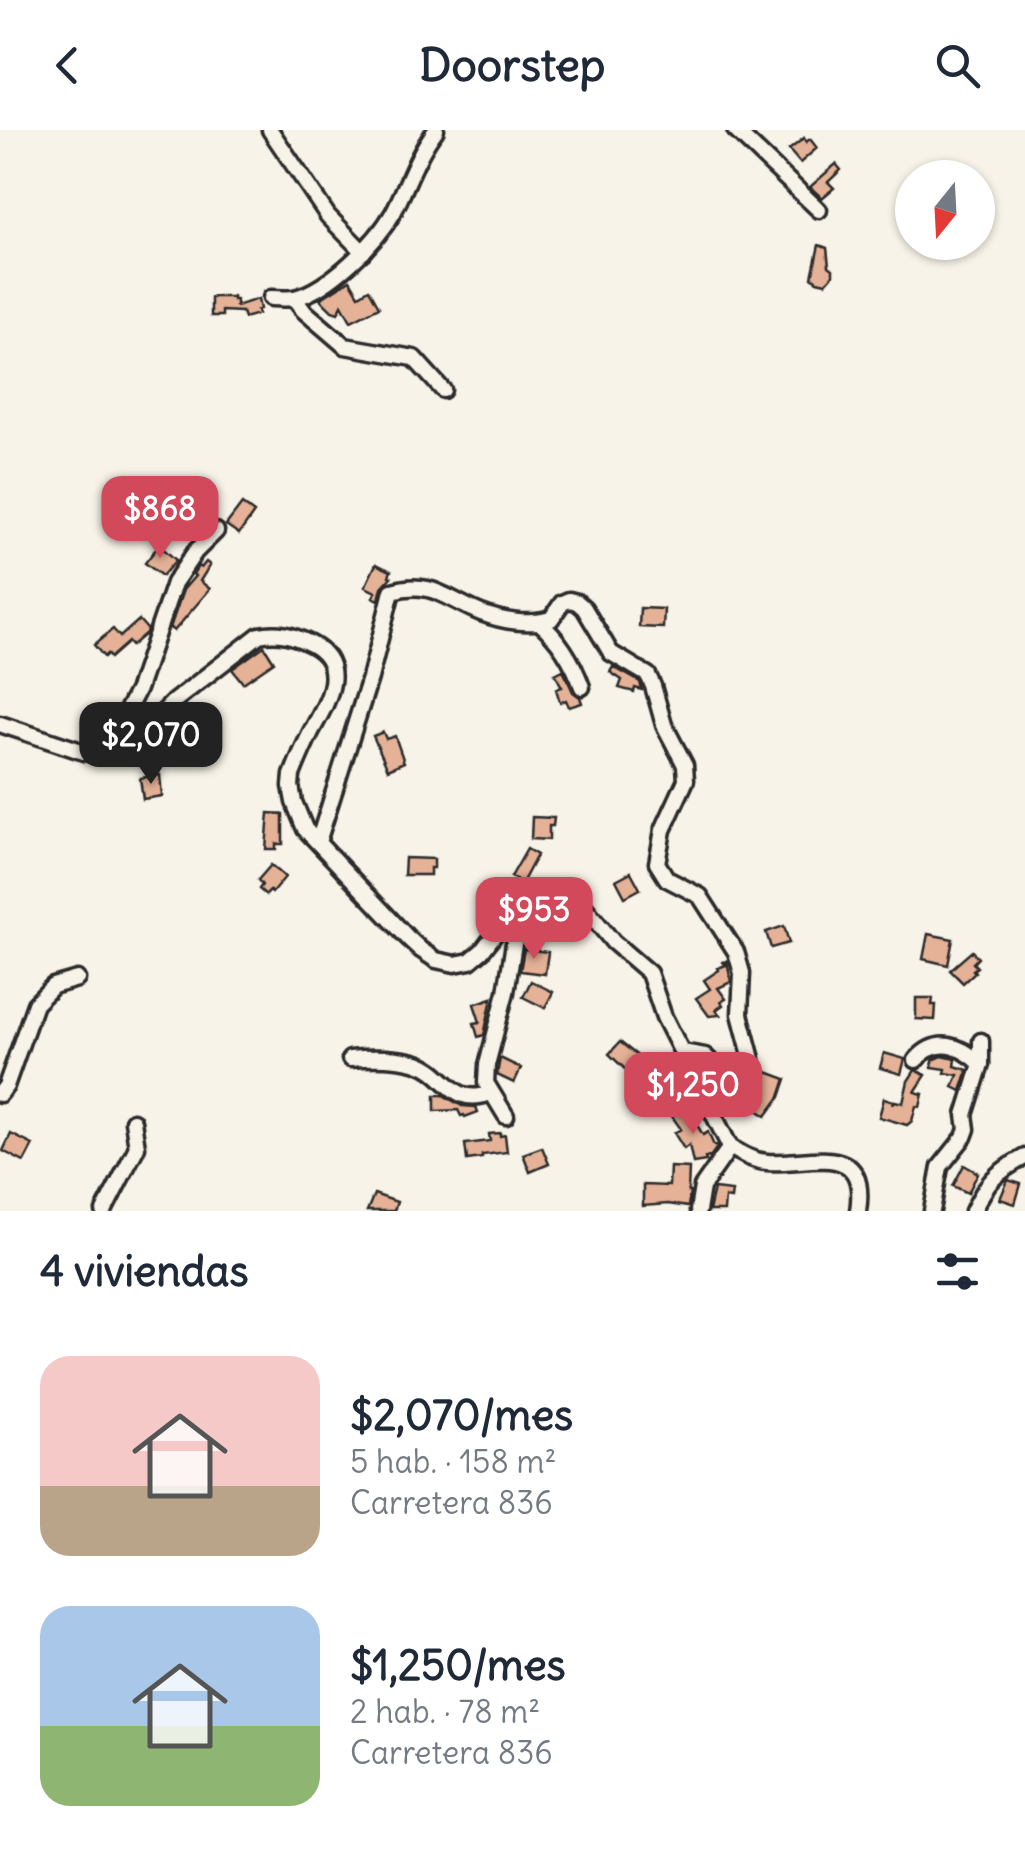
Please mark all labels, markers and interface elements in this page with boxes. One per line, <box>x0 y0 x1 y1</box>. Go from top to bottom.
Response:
text: Doorstep <box>420 37 605 93</box>
icon: back <box>40 38 95 93</box>
icon: search <box>930 38 985 93</box>
north arrow <box>895 160 995 260</box>
map controls <box>895 160 995 260</box>
pin: $868 <box>101 476 219 561</box>
text: $868 <box>123 488 197 529</box>
pin: $2,070 <box>70 702 232 787</box>
text: $2,070 <box>101 714 201 755</box>
pin: $953 <box>475 877 593 962</box>
text: $953 <box>498 889 570 930</box>
pin: $1,250 <box>612 1052 774 1137</box>
text: $1,250 <box>646 1064 740 1105</box>
icon: filters <box>930 1244 985 1299</box>
text: 4 viviendas <box>40 1245 249 1297</box>
text: $2,070/mes <box>350 1389 573 1441</box>
icon: home <box>120 1396 240 1516</box>
text: 5 hab. · 158 m² <box>350 1441 557 1482</box>
text: Carretera 836 <box>350 1482 553 1523</box>
text: $1,250/mes <box>350 1639 566 1691</box>
icon: home <box>120 1646 240 1766</box>
text: 2 hab. · 78 m² <box>350 1691 540 1732</box>
text: Carretera 836 <box>350 1732 553 1773</box>

